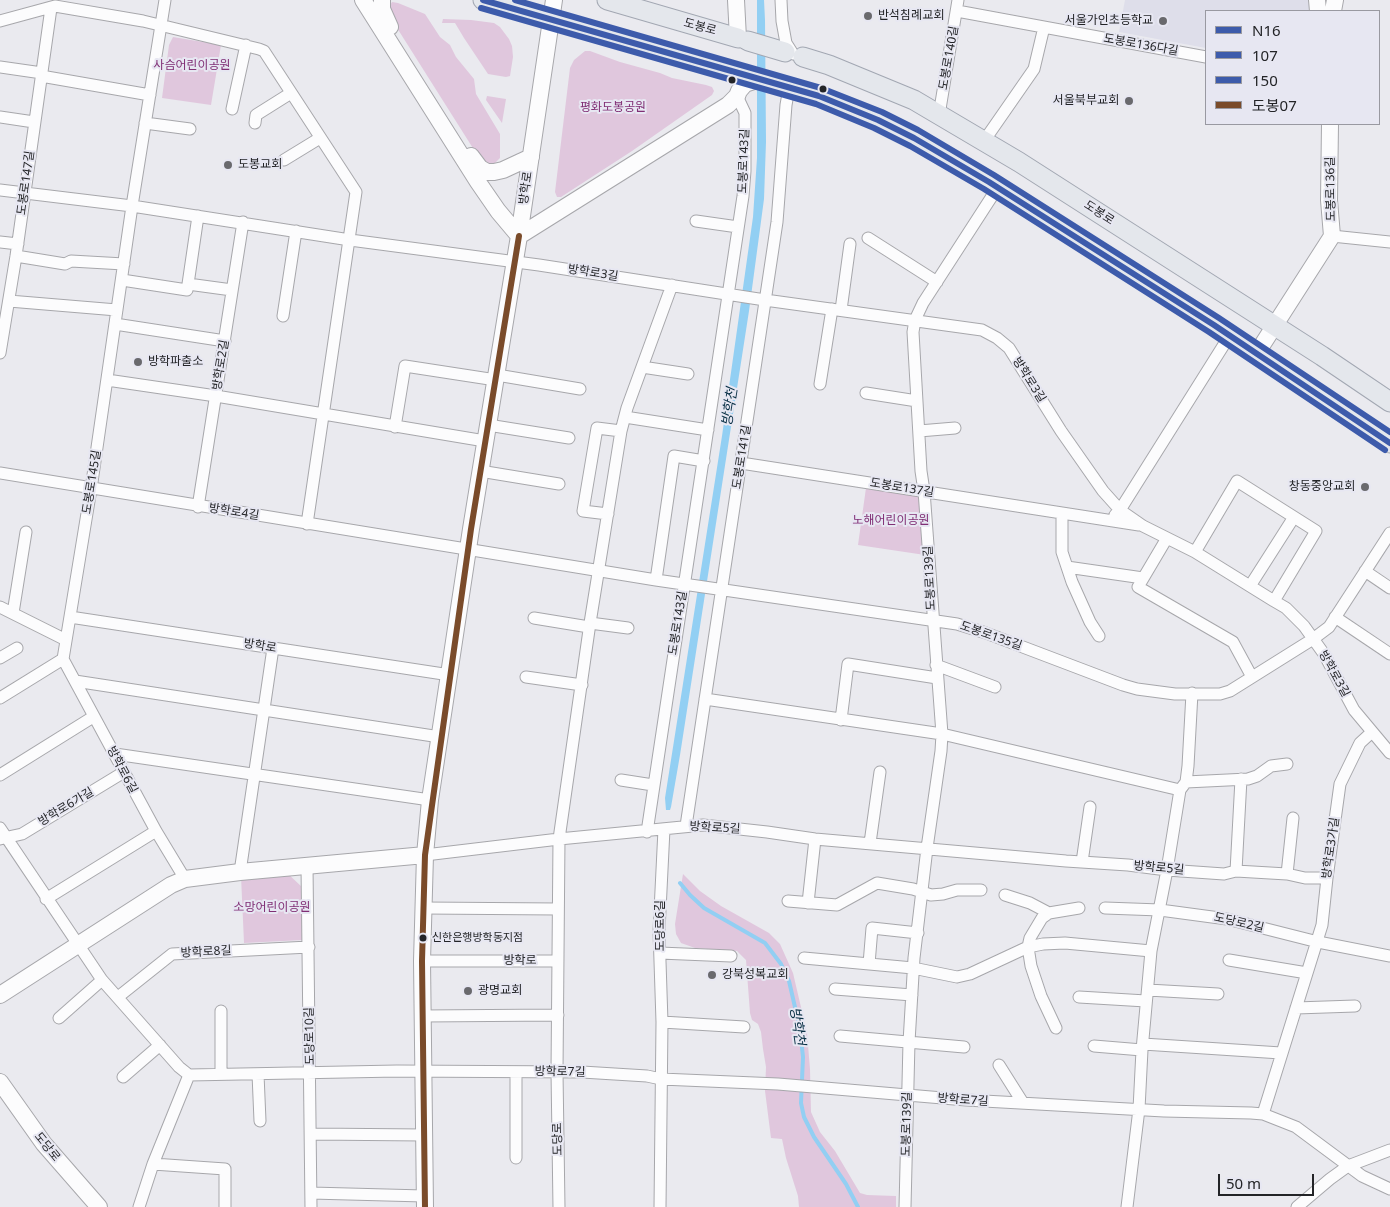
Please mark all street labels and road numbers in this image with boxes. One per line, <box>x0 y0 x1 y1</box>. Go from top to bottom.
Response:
street label: 도봉로 <box>682 16 718 38</box>
street label: 도봉로140길 <box>936 25 962 91</box>
street label: 도봉로136다길 <box>1102 31 1180 59</box>
street label: 도봉로143길 <box>736 128 752 194</box>
street label: 도봉로147길 <box>14 150 38 216</box>
street label: 도봉로136길 <box>1323 157 1339 221</box>
street label: 방학로 <box>517 171 535 205</box>
street label: 도봉로 <box>1081 198 1117 228</box>
street label: 방학로3길 <box>567 262 619 284</box>
street label: 방학로2길 <box>210 339 232 391</box>
street label: 방학로3길 <box>1009 355 1049 405</box>
street label: 도봉로141길 <box>730 424 754 490</box>
street label: 도봉로145길 <box>80 449 104 515</box>
street label: 도봉로137길 <box>869 476 935 500</box>
street label: 방학로4길 <box>208 501 260 523</box>
street label: 도봉로139길 <box>921 545 939 611</box>
street label: 도봉로143길 <box>666 590 690 656</box>
street label: 도봉로135길 <box>958 619 1024 653</box>
street label: 방학로 <box>243 636 277 656</box>
street label: 방학로3길 <box>1315 648 1353 700</box>
street label: 방학로6길 <box>104 744 140 796</box>
street label: 방학로6가길 <box>36 785 96 829</box>
street label: 방학로3가길 <box>1320 816 1342 880</box>
street label: 방학로5길 <box>689 819 741 837</box>
street label: 방학로5길 <box>1133 859 1185 877</box>
street label: 도당로6길 <box>654 900 668 952</box>
street label: 도당로2길 <box>1213 910 1265 936</box>
street label: 방학로8길 <box>180 943 232 961</box>
street label: 방학로 <box>503 954 537 968</box>
street label: 도당로10길 <box>302 1007 318 1065</box>
street label: 방학로7길 <box>534 1064 586 1080</box>
street label: 방학로7길 <box>937 1091 989 1109</box>
street label: 도봉로139길 <box>899 1092 915 1156</box>
street label: 도당로 <box>551 1122 565 1156</box>
street label: 도당로 <box>31 1130 63 1164</box>

